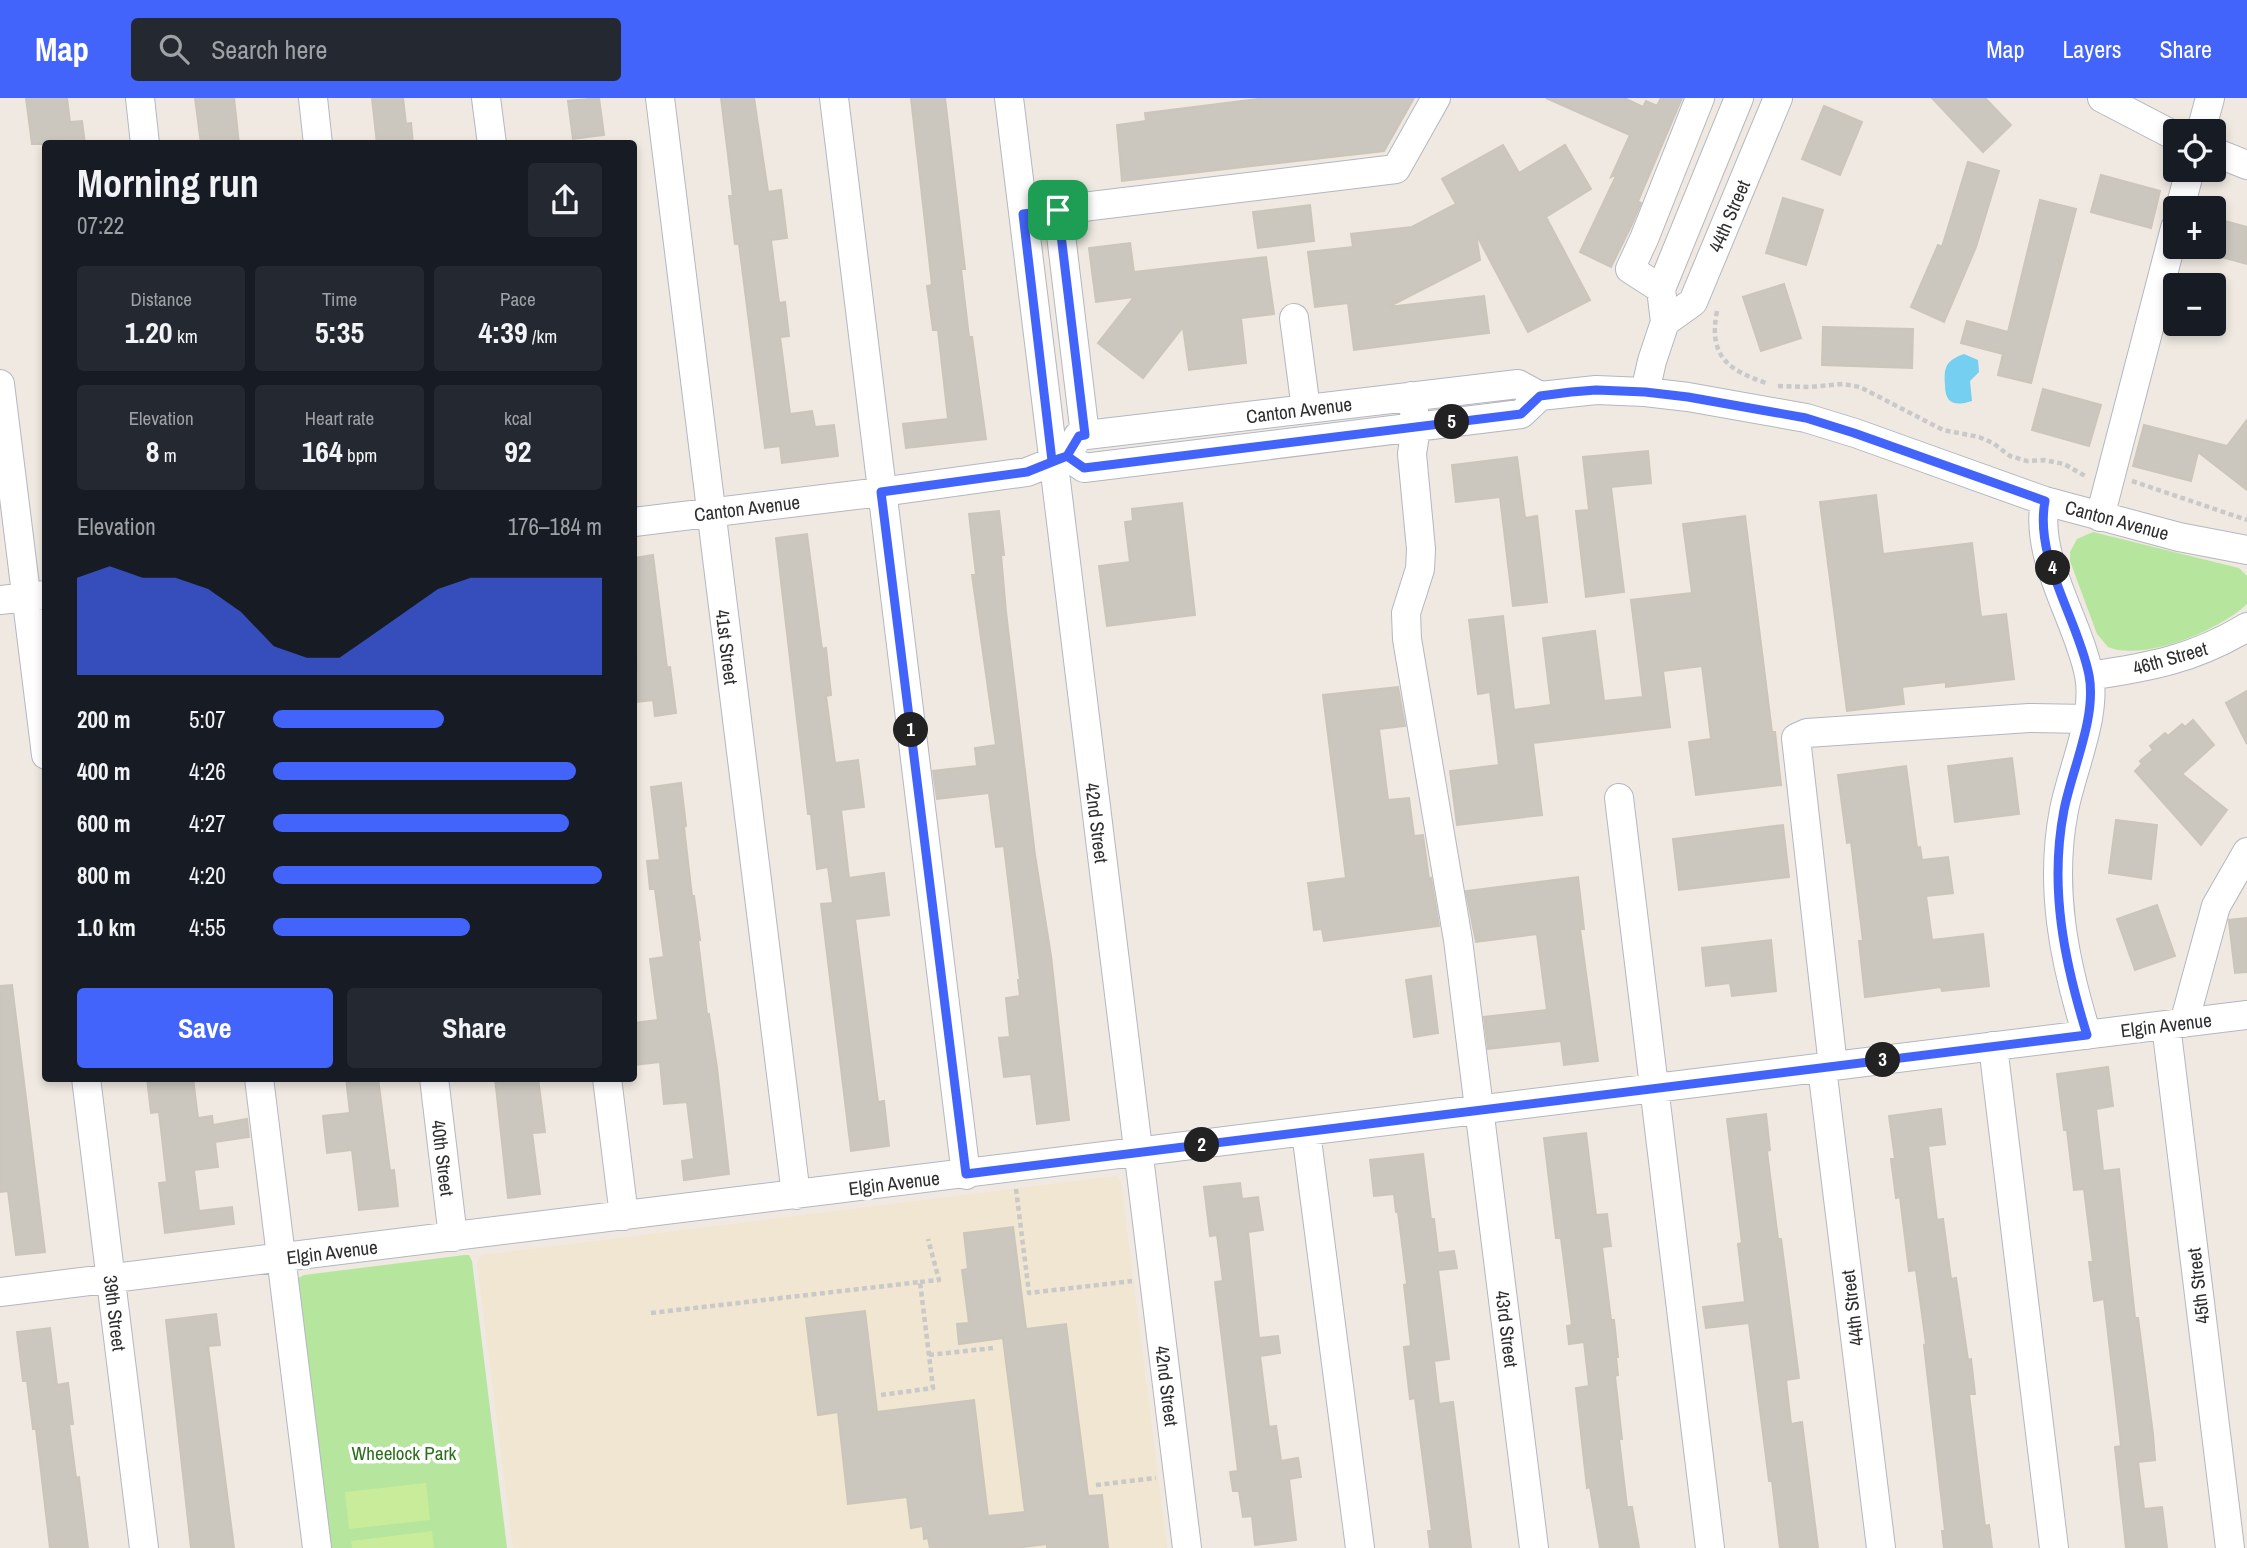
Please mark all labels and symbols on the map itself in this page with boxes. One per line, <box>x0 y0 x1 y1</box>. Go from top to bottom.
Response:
street label: 44th Street <box>1702 175 1756 256</box>
pin <box>1028 180 1088 240</box>
street label: Canton Avenue <box>1245 391 1353 429</box>
pin: 5 <box>1434 404 1470 440</box>
street label: Canton Avenue <box>693 489 801 527</box>
street label: Canton Avenue <box>2062 494 2172 546</box>
pin: 4 <box>2036 550 2070 586</box>
street label: 41st Street <box>710 608 745 687</box>
street label: 46th Street <box>2130 635 2211 681</box>
pin: 1 <box>894 712 928 748</box>
street label: 42nd Street <box>1079 781 1115 865</box>
street label: Elgin Avenue <box>2119 1007 2213 1043</box>
pin: 3 <box>1866 1042 1900 1077</box>
street label: 40th Street <box>425 1119 461 1198</box>
pin: 2 <box>1184 1128 1220 1162</box>
street label: Elgin Avenue <box>847 1165 941 1201</box>
street label: Elgin Avenue <box>285 1234 379 1270</box>
street label: 45th Street <box>2180 1246 2216 1325</box>
street label: 44th Street <box>1834 1268 1870 1347</box>
street label: 39th Street <box>97 1274 133 1353</box>
street label: 43rd Street <box>1489 1289 1525 1369</box>
street label: 42nd Street <box>1149 1344 1185 1428</box>
park label: Wheelock Park <box>352 1440 457 1466</box>

